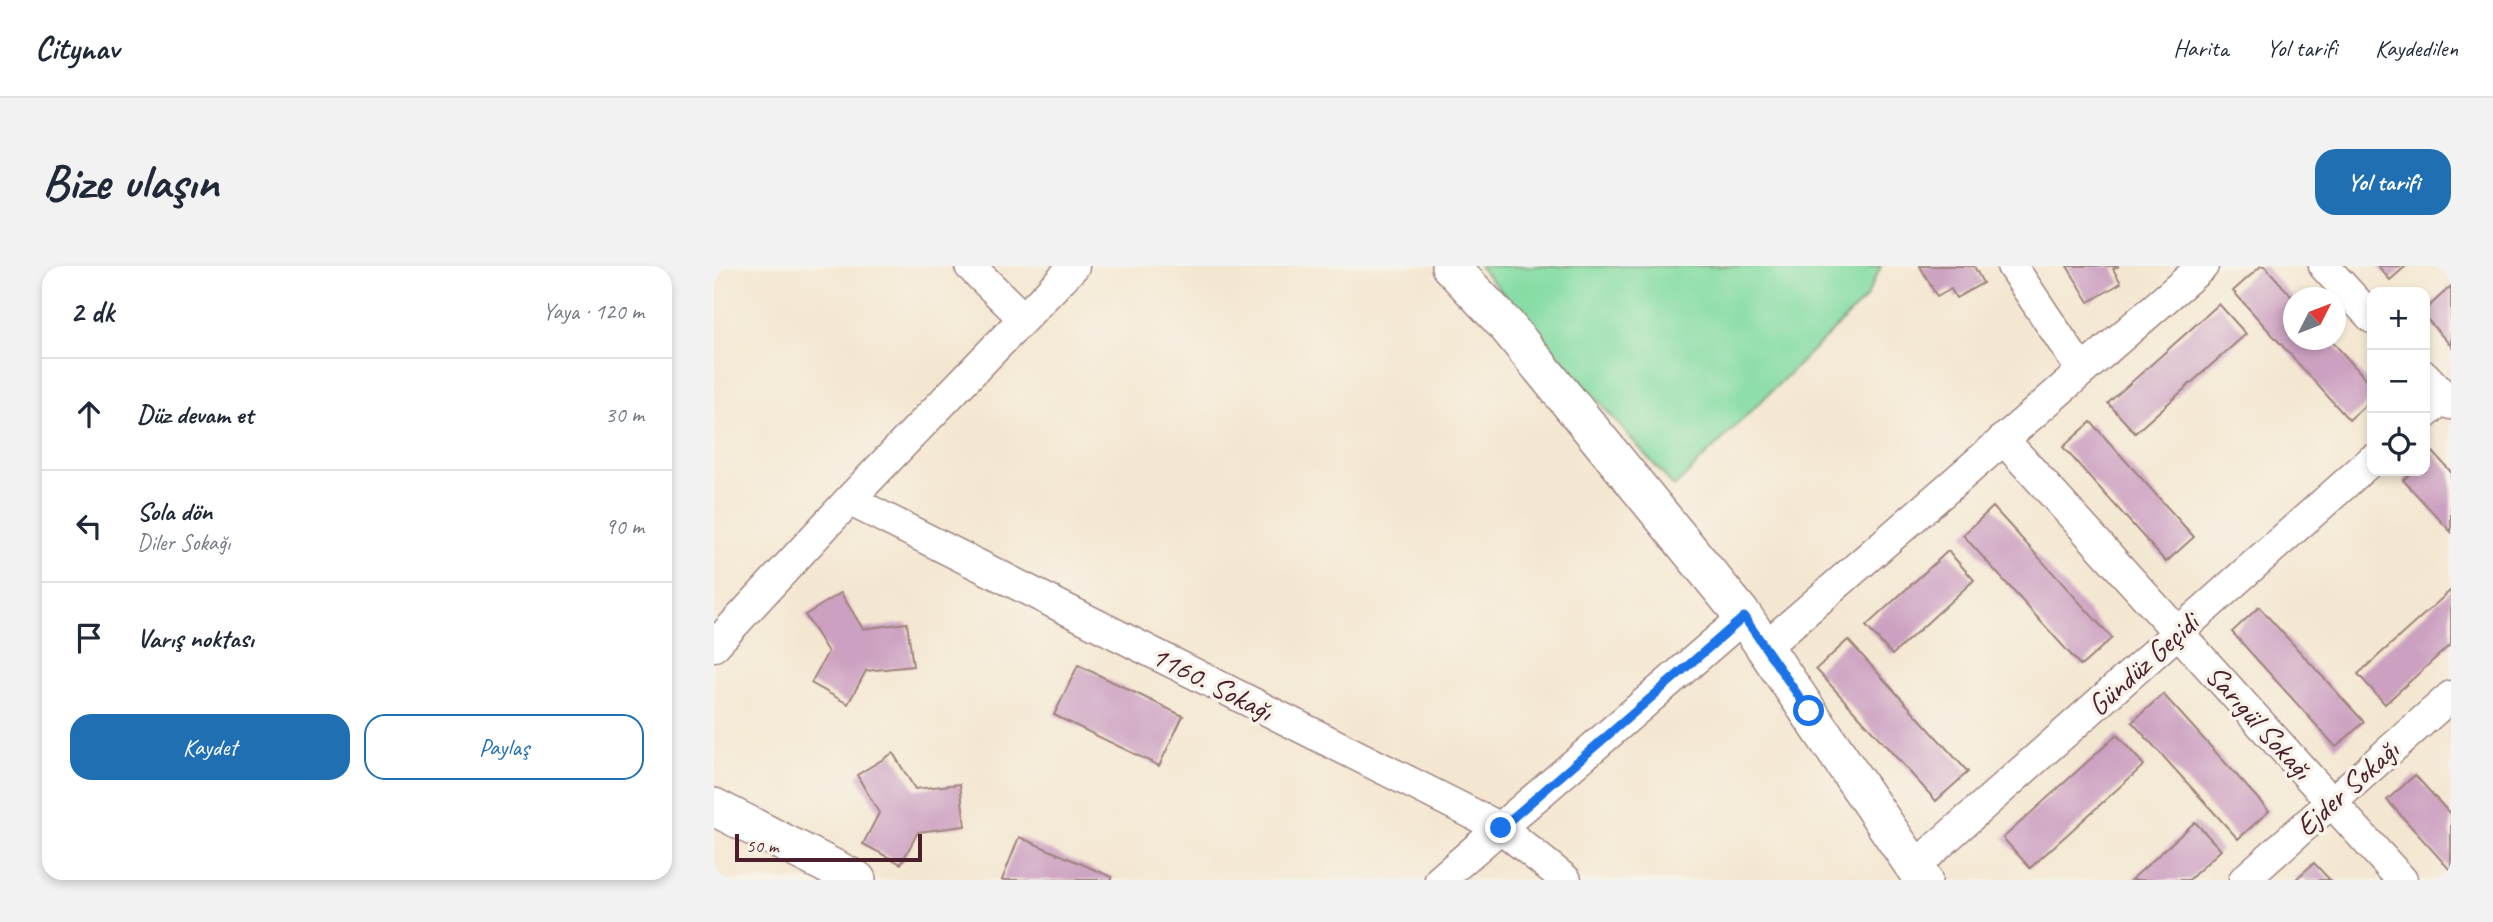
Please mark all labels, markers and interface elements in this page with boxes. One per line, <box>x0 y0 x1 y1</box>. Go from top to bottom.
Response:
text: Citynav <box>35 27 119 69</box>
text: Harita <box>2173 33 2228 63</box>
text: Yol tarifi <box>2266 33 2337 63</box>
text: Kaydedilen <box>2375 33 2458 63</box>
button: Yol tarifi <box>2315 149 2451 215</box>
text: Bize ulaşın <box>42 151 218 213</box>
north arrow <box>2283 287 2346 350</box>
map controls <box>2367 287 2430 476</box>
button: + <box>2367 287 2430 350</box>
text: 2 dk <box>70 293 114 331</box>
text: Yaya · 120 m <box>542 297 644 326</box>
button: − <box>2367 350 2430 413</box>
icon: ahead <box>70 395 108 433</box>
text: Düz devam et <box>137 398 253 431</box>
text: 30 m <box>605 400 644 429</box>
button: locate <box>2367 413 2430 476</box>
text: Sola dön <box>137 495 212 528</box>
icon: left <box>70 507 108 545</box>
text: 90 m <box>605 512 644 541</box>
text: Diler Sokağı <box>137 528 230 557</box>
street label: Gündüz Geçidi <box>2079 602 2209 724</box>
icon: arrive <box>70 619 108 657</box>
text: Varış noktası <box>137 622 254 655</box>
street label: 1160. Sokağı <box>1145 636 1280 730</box>
street label: Sarıgül Sokağı <box>2197 657 2322 789</box>
route start <box>1793 695 1824 726</box>
button: Kaydet <box>70 714 350 780</box>
button: Paylaş <box>364 714 644 780</box>
street label: Ejder Sokağı <box>2287 731 2408 844</box>
route end <box>1485 812 1516 843</box>
scale bar <box>735 831 922 863</box>
text: 50 m <box>746 834 778 858</box>

